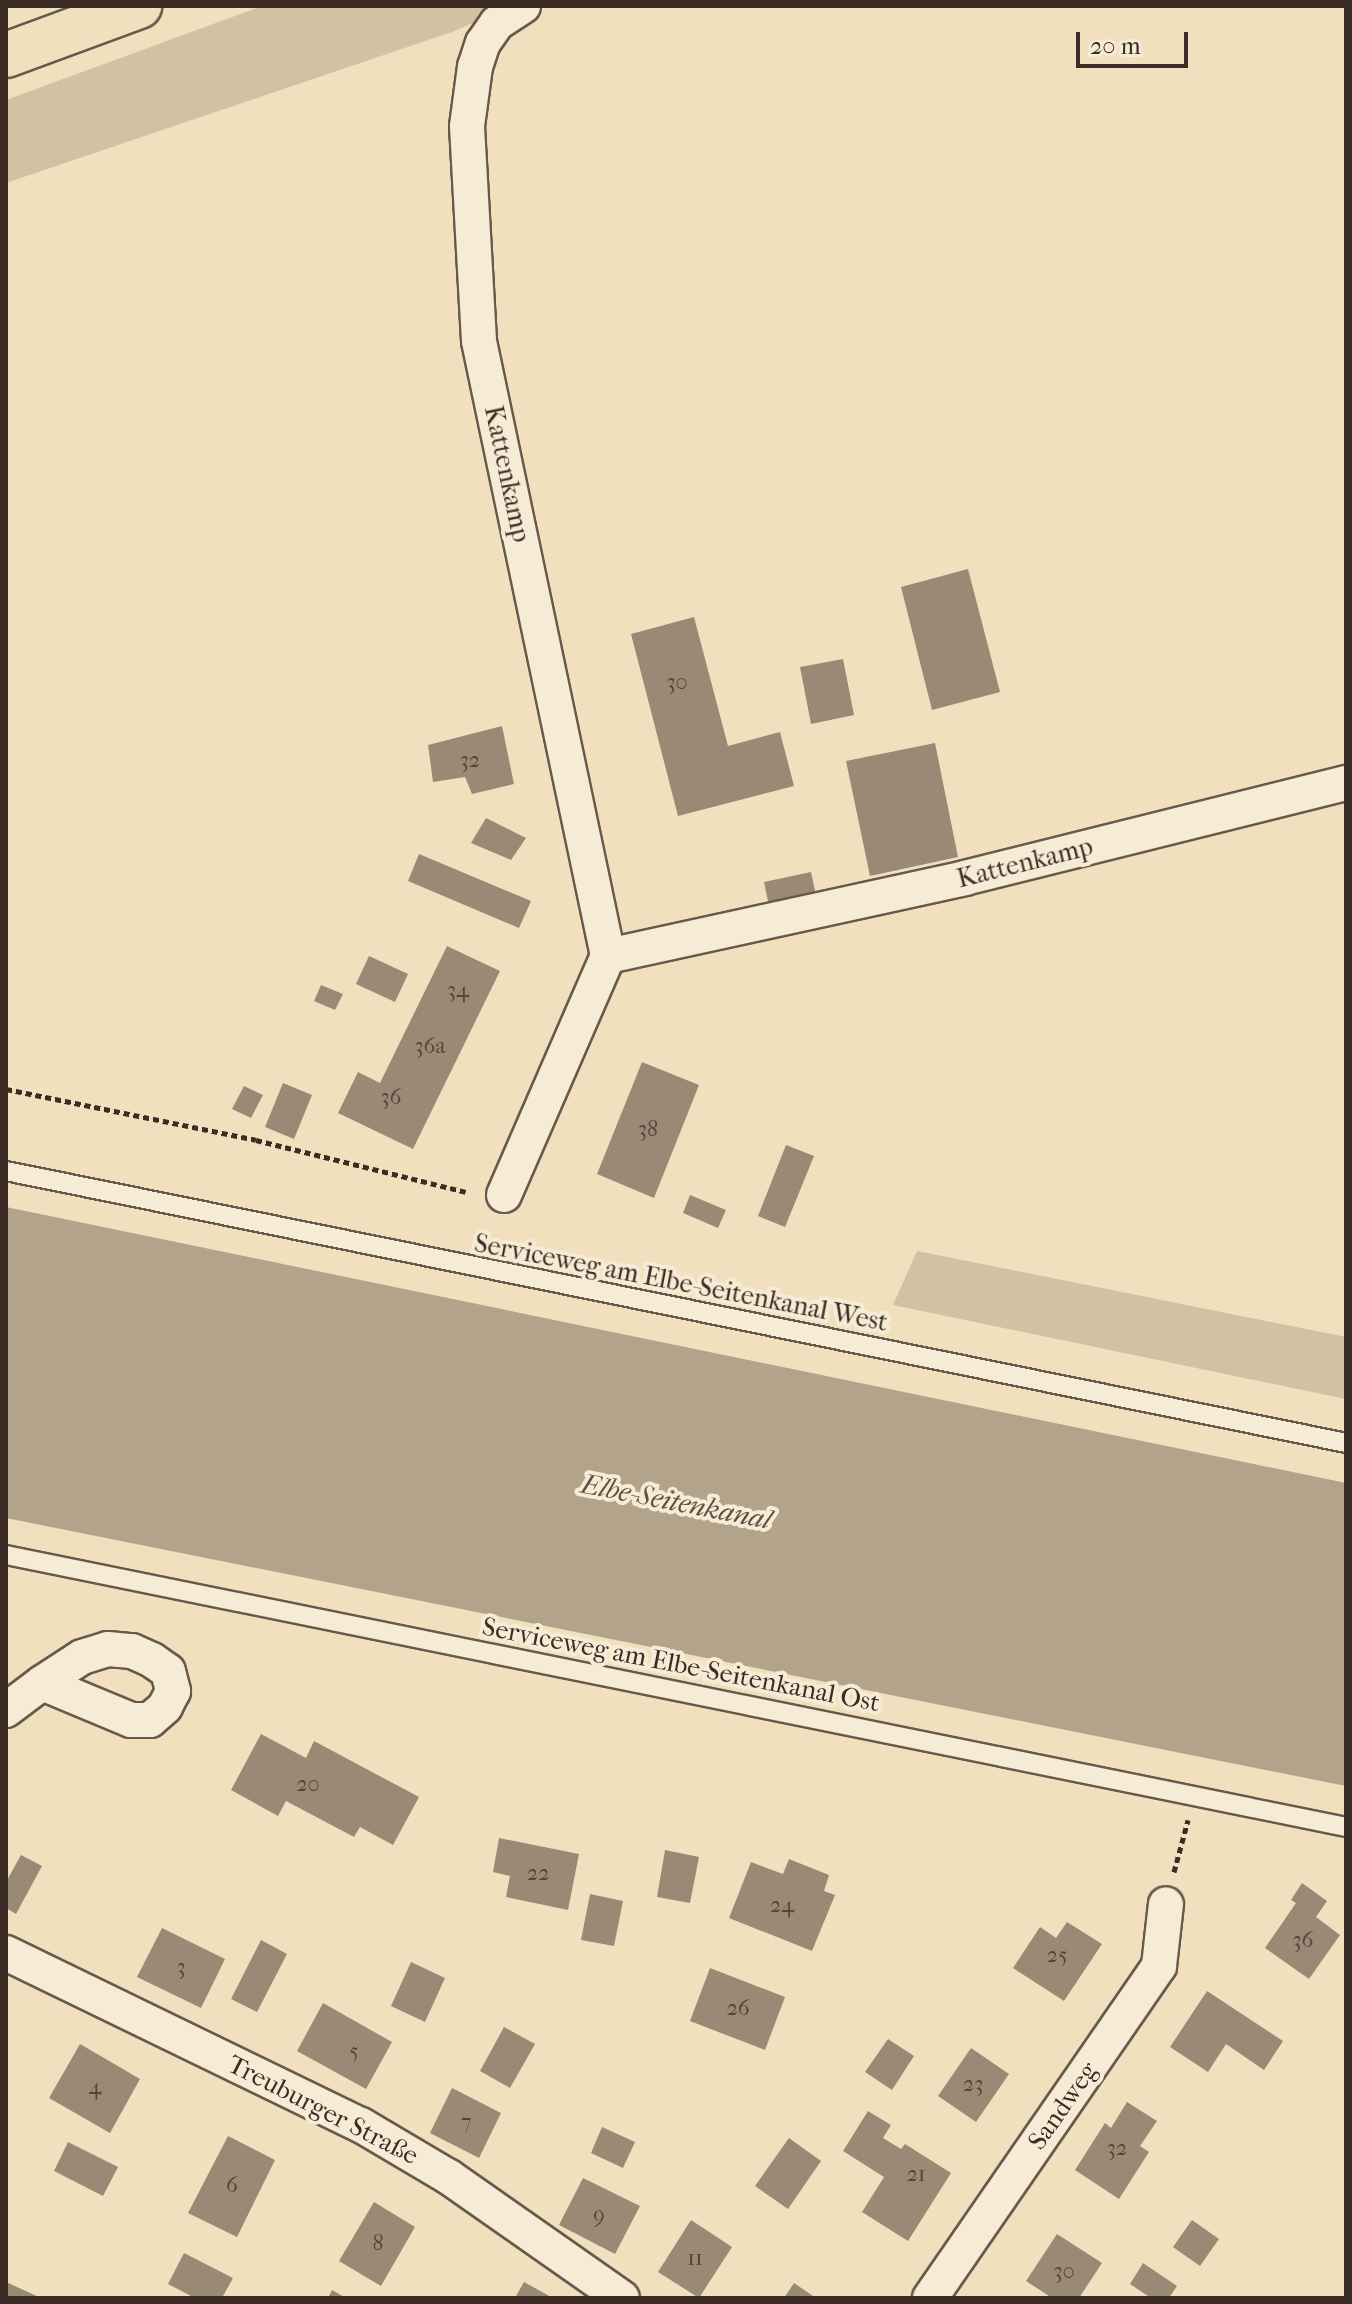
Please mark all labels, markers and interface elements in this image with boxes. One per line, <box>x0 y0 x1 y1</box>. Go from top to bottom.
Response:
scale bar <box>1080 16 1192 66</box>
text: 20 m <box>1090 32 1141 60</box>
street label: Kattenkamp <box>477 403 537 545</box>
house number: 30 <box>666 670 688 696</box>
house number: 32 <box>460 748 480 774</box>
street label: Kattenkamp <box>954 831 1096 895</box>
house number: 34 <box>447 978 469 1004</box>
house number: 36a <box>414 1034 446 1060</box>
house number: 36 <box>381 1085 401 1111</box>
house number: 38 <box>638 1117 658 1143</box>
street label: Serviceweg am Elbe-Seitenkanal West <box>472 1228 890 1338</box>
water label: Elbe-Seitenkanal <box>578 1467 774 1537</box>
street label: Serviceweg am Elbe-Seitenkanal Ost <box>480 1611 882 1719</box>
house number: 20 <box>296 1772 320 1798</box>
house number: 22 <box>527 1861 549 1887</box>
house number: 24 <box>770 1893 794 1919</box>
house number: 36 <box>1293 1928 1313 1954</box>
house number: 25 <box>1047 1943 1067 1969</box>
house number: 3 <box>176 1955 186 1981</box>
house number: 26 <box>726 1996 750 2022</box>
house number: 5 <box>349 2039 359 2065</box>
street label: Treuburger Straße <box>223 2049 423 2171</box>
street label: Sandweg <box>1022 2056 1104 2156</box>
house number: 23 <box>963 2072 983 2098</box>
house number: 4 <box>89 2075 101 2101</box>
house number: 7 <box>461 2110 471 2136</box>
house number: 32 <box>1107 2136 1127 2162</box>
house number: 21 <box>906 2162 926 2188</box>
house number: 6 <box>226 2173 238 2199</box>
house number: 9 <box>593 2203 605 2229</box>
house number: 8 <box>372 2231 384 2257</box>
house number: 11 <box>687 2246 703 2272</box>
house number: 30 <box>1053 2259 1075 2285</box>

